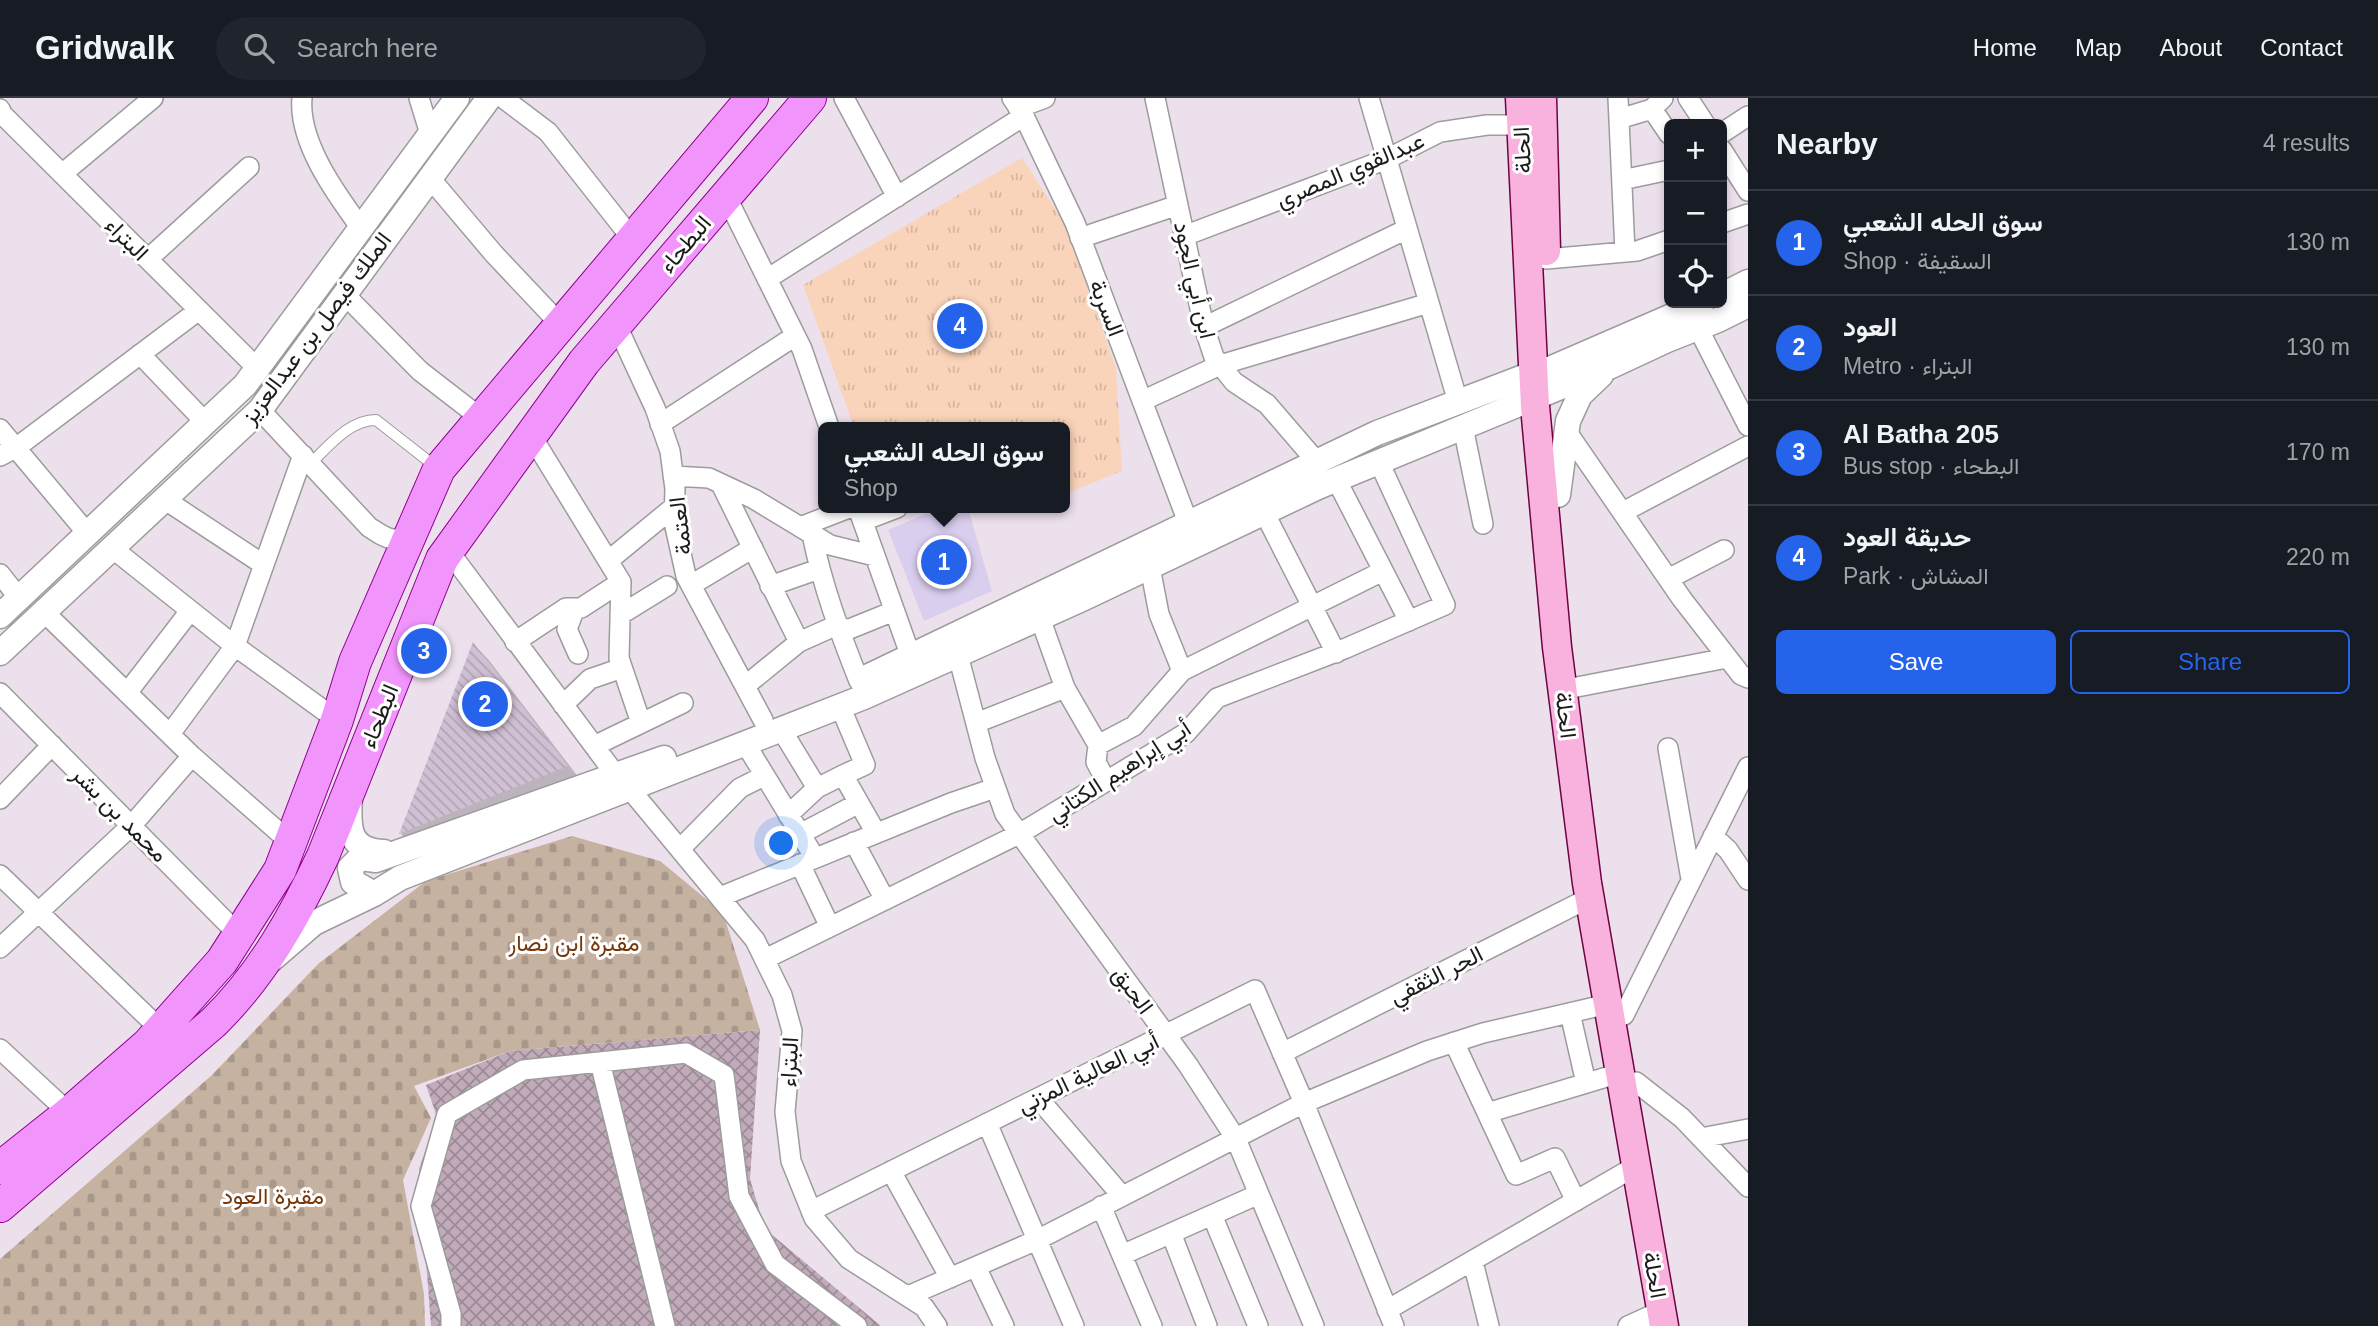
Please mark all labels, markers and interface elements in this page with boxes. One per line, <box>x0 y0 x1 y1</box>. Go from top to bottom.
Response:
search box <box>216 17 706 80</box>
text: Gridwalk <box>35 29 174 66</box>
icon: search <box>240 29 278 67</box>
text: Search here <box>296 33 438 63</box>
text: Home <box>1973 34 2037 61</box>
text: Map <box>2075 34 2122 61</box>
text: About <box>2160 34 2222 61</box>
text: Contact <box>2260 34 2343 61</box>
map controls <box>1664 119 1727 308</box>
button: + <box>1664 119 1727 182</box>
street label: الحلة <box>1508 126 1536 174</box>
street label: عبدالقوي المصري <box>1272 127 1430 218</box>
text: Nearby <box>1776 127 1878 160</box>
text: 4 results <box>2263 130 2350 156</box>
button: − <box>1664 182 1727 245</box>
text: سوق الحله الشعبي <box>1843 207 2043 237</box>
street label: البطحاء <box>654 210 716 278</box>
street label: البتراء <box>99 212 154 267</box>
street label: ابن أبي الجود <box>1163 219 1221 343</box>
street label: الملك فيصل بن عبدالعزيز <box>235 227 398 431</box>
text: 1 <box>1793 229 1805 255</box>
text: 130 m <box>2286 229 2350 255</box>
button: locate <box>1664 245 1727 308</box>
text: Shop · السقيفة <box>1843 248 1992 274</box>
street label: السربة <box>1083 276 1130 341</box>
pin: 4 <box>937 300 983 352</box>
text: العود <box>1843 312 1897 342</box>
text: 2 <box>1793 334 1805 360</box>
text: 130 m <box>2286 334 2350 360</box>
text: Metro · البتراء <box>1843 353 1972 379</box>
text: Al Batha 205 <box>1843 419 1999 449</box>
popup <box>818 422 1070 513</box>
text: سوق الحله الشعبي <box>844 437 1044 467</box>
text: 3 <box>1793 439 1805 465</box>
text: 170 m <box>2286 439 2350 465</box>
text: Bus stop · البطحاء <box>1843 453 2019 479</box>
text: Shop <box>844 475 898 501</box>
street label: العتمة <box>664 495 696 557</box>
text: حديقة العود <box>1843 522 1971 552</box>
pin: 1 <box>921 536 967 588</box>
text: 4 <box>1793 544 1805 570</box>
text: 220 m <box>2286 544 2350 570</box>
text: Park · المشاش <box>1843 563 1989 589</box>
pin: 3 <box>401 625 447 677</box>
button: Save <box>1776 630 2056 694</box>
button: Share <box>2070 630 2350 694</box>
pin: 2 <box>462 678 508 730</box>
street label: البطحاء <box>354 680 404 752</box>
street label: الحلة <box>1550 690 1582 740</box>
street label: أبي إبراهيم الكتاني <box>1042 715 1199 832</box>
street label: محمد بن بشر <box>65 760 173 869</box>
your location <box>764 826 798 860</box>
park label: مقبرة ابن نصار <box>507 930 640 958</box>
street label: الحر الثقفي <box>1385 940 1490 1015</box>
street label: الحبق <box>1106 961 1159 1019</box>
street label: أبي العالية المزني <box>1013 1028 1166 1124</box>
street label: البتراء <box>775 1036 805 1088</box>
park label: مقبرة العود <box>222 1183 324 1211</box>
street label: الحلة <box>1638 1250 1672 1300</box>

